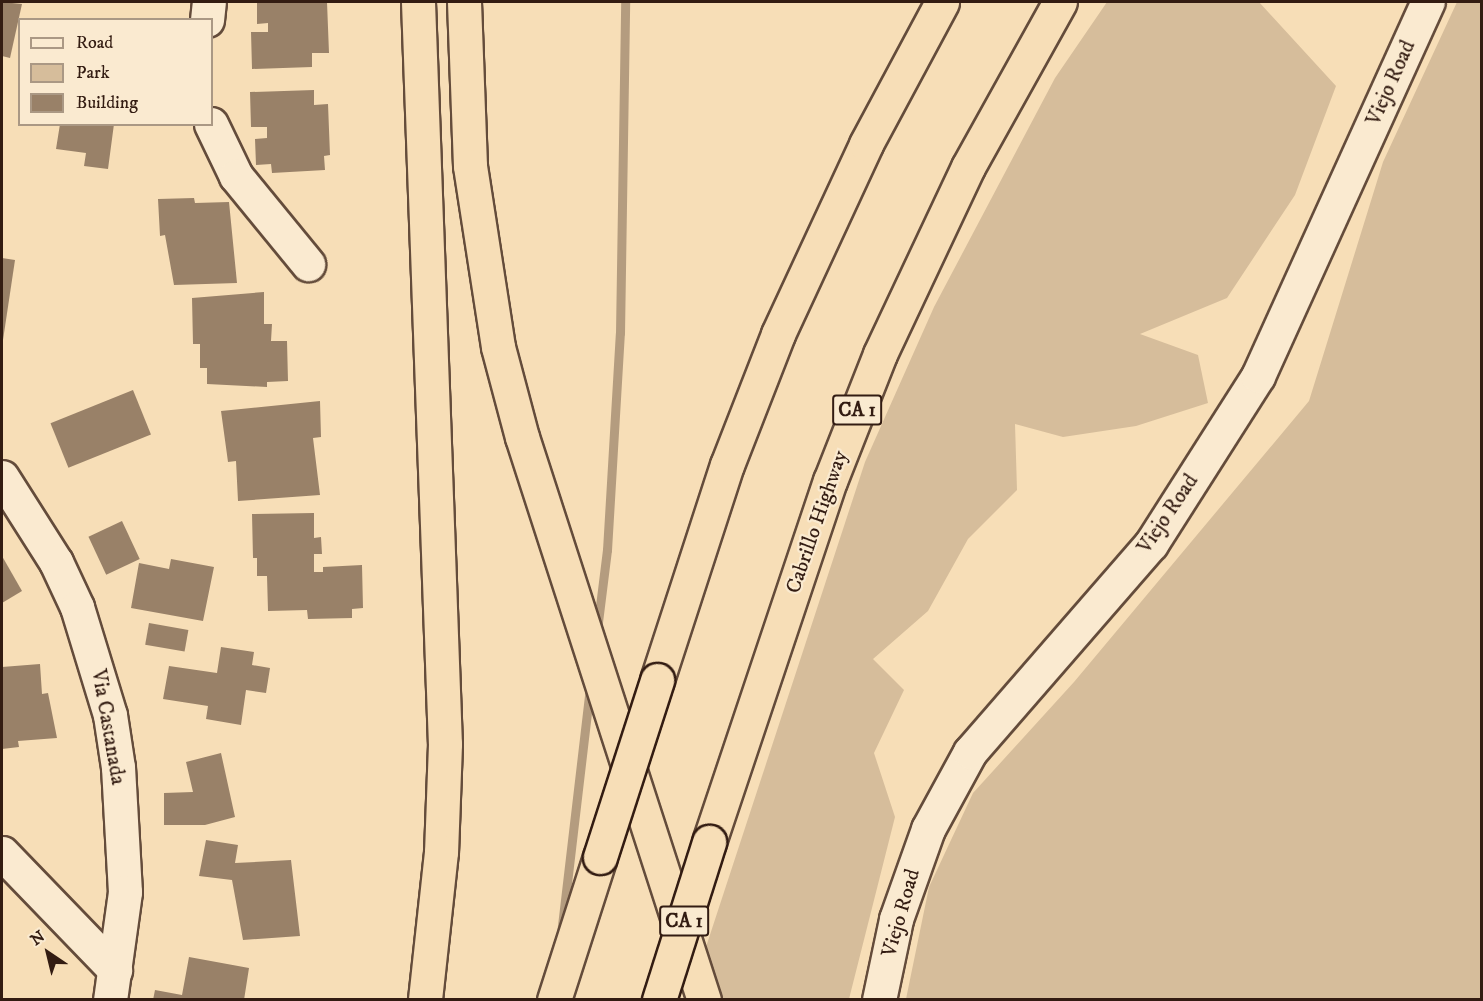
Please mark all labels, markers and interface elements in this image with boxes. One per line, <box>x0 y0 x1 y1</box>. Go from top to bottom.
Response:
legend <box>18 18 213 126</box>
text: Road <box>76 32 113 54</box>
street label: Viejo Road <box>1361 37 1421 129</box>
text: Park <box>76 62 110 84</box>
text: Building <box>76 92 138 114</box>
road number: CA 1 <box>832 393 882 427</box>
street label: Cabrillo Highway <box>781 447 853 597</box>
street label: Viejo Road <box>1132 469 1204 559</box>
street label: Via Castanada <box>85 667 131 787</box>
street label: Viejo Road <box>876 866 926 960</box>
road number: CA 1 <box>658 904 710 938</box>
north arrow <box>18 923 78 983</box>
text: N <box>27 926 49 950</box>

